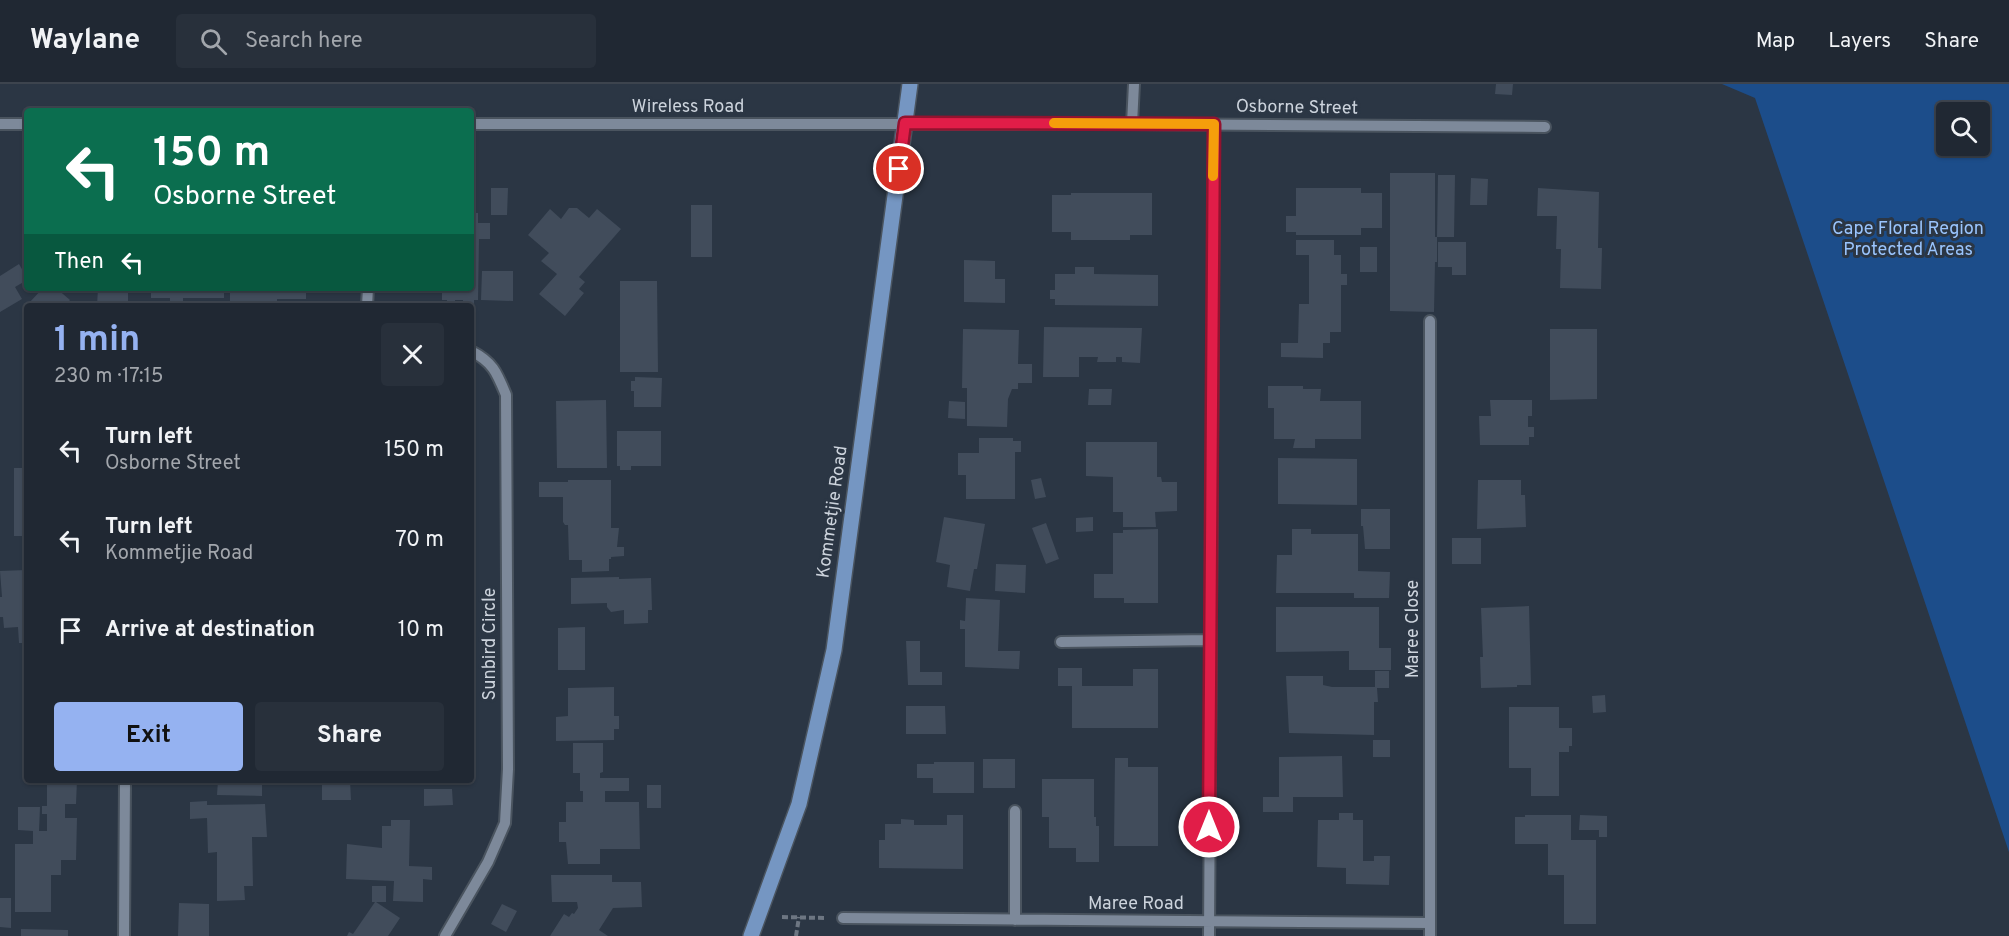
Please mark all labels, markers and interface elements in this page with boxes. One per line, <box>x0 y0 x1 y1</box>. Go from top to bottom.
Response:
search box <box>176 14 596 68</box>
text: Waylane <box>30 23 140 59</box>
icon: search <box>197 25 230 58</box>
text: Search here <box>245 28 363 55</box>
text: Map <box>1756 28 1795 55</box>
text: Layers <box>1828 28 1891 55</box>
text: Share <box>1924 28 1979 55</box>
street label: Osborne Street <box>1236 95 1358 121</box>
street label: Wireless Road <box>632 96 744 119</box>
map controls <box>1936 102 1990 156</box>
button: search <box>1936 102 1990 156</box>
text: 150 m <box>153 128 270 181</box>
icon: left <box>54 132 132 210</box>
pin <box>873 143 924 194</box>
icon: arrive <box>882 152 915 185</box>
text: Osborne Street <box>153 180 336 214</box>
park label: Cape Floral Region Protected Areas <box>1832 218 1984 262</box>
icon: left <box>116 246 149 279</box>
text: Then <box>54 249 104 276</box>
text: 1 min <box>54 318 140 364</box>
button: close <box>381 323 444 386</box>
text: 230 m · 17:15 <box>54 364 163 390</box>
text: Turn left <box>105 424 193 451</box>
icon: left <box>54 434 87 467</box>
text: 150 m <box>384 437 444 464</box>
street label: Kommetjie Road <box>812 444 854 580</box>
text: Osborne Street <box>105 451 241 477</box>
text: Turn left <box>105 514 193 541</box>
icon: left <box>54 524 87 557</box>
text: 70 m <box>395 527 444 554</box>
text: Kommetjie Road <box>105 541 253 567</box>
street label: Maree Close <box>1402 580 1425 678</box>
street label: Sunbird Circle <box>479 588 502 700</box>
icon: arrive <box>54 614 87 647</box>
text: Arrive at destination <box>105 617 315 644</box>
text: 10 m <box>398 617 444 644</box>
button: Exit <box>54 702 243 771</box>
button: Share <box>255 702 444 771</box>
position arrow <box>1177 795 1241 859</box>
street label: Maree Road <box>1088 893 1184 916</box>

